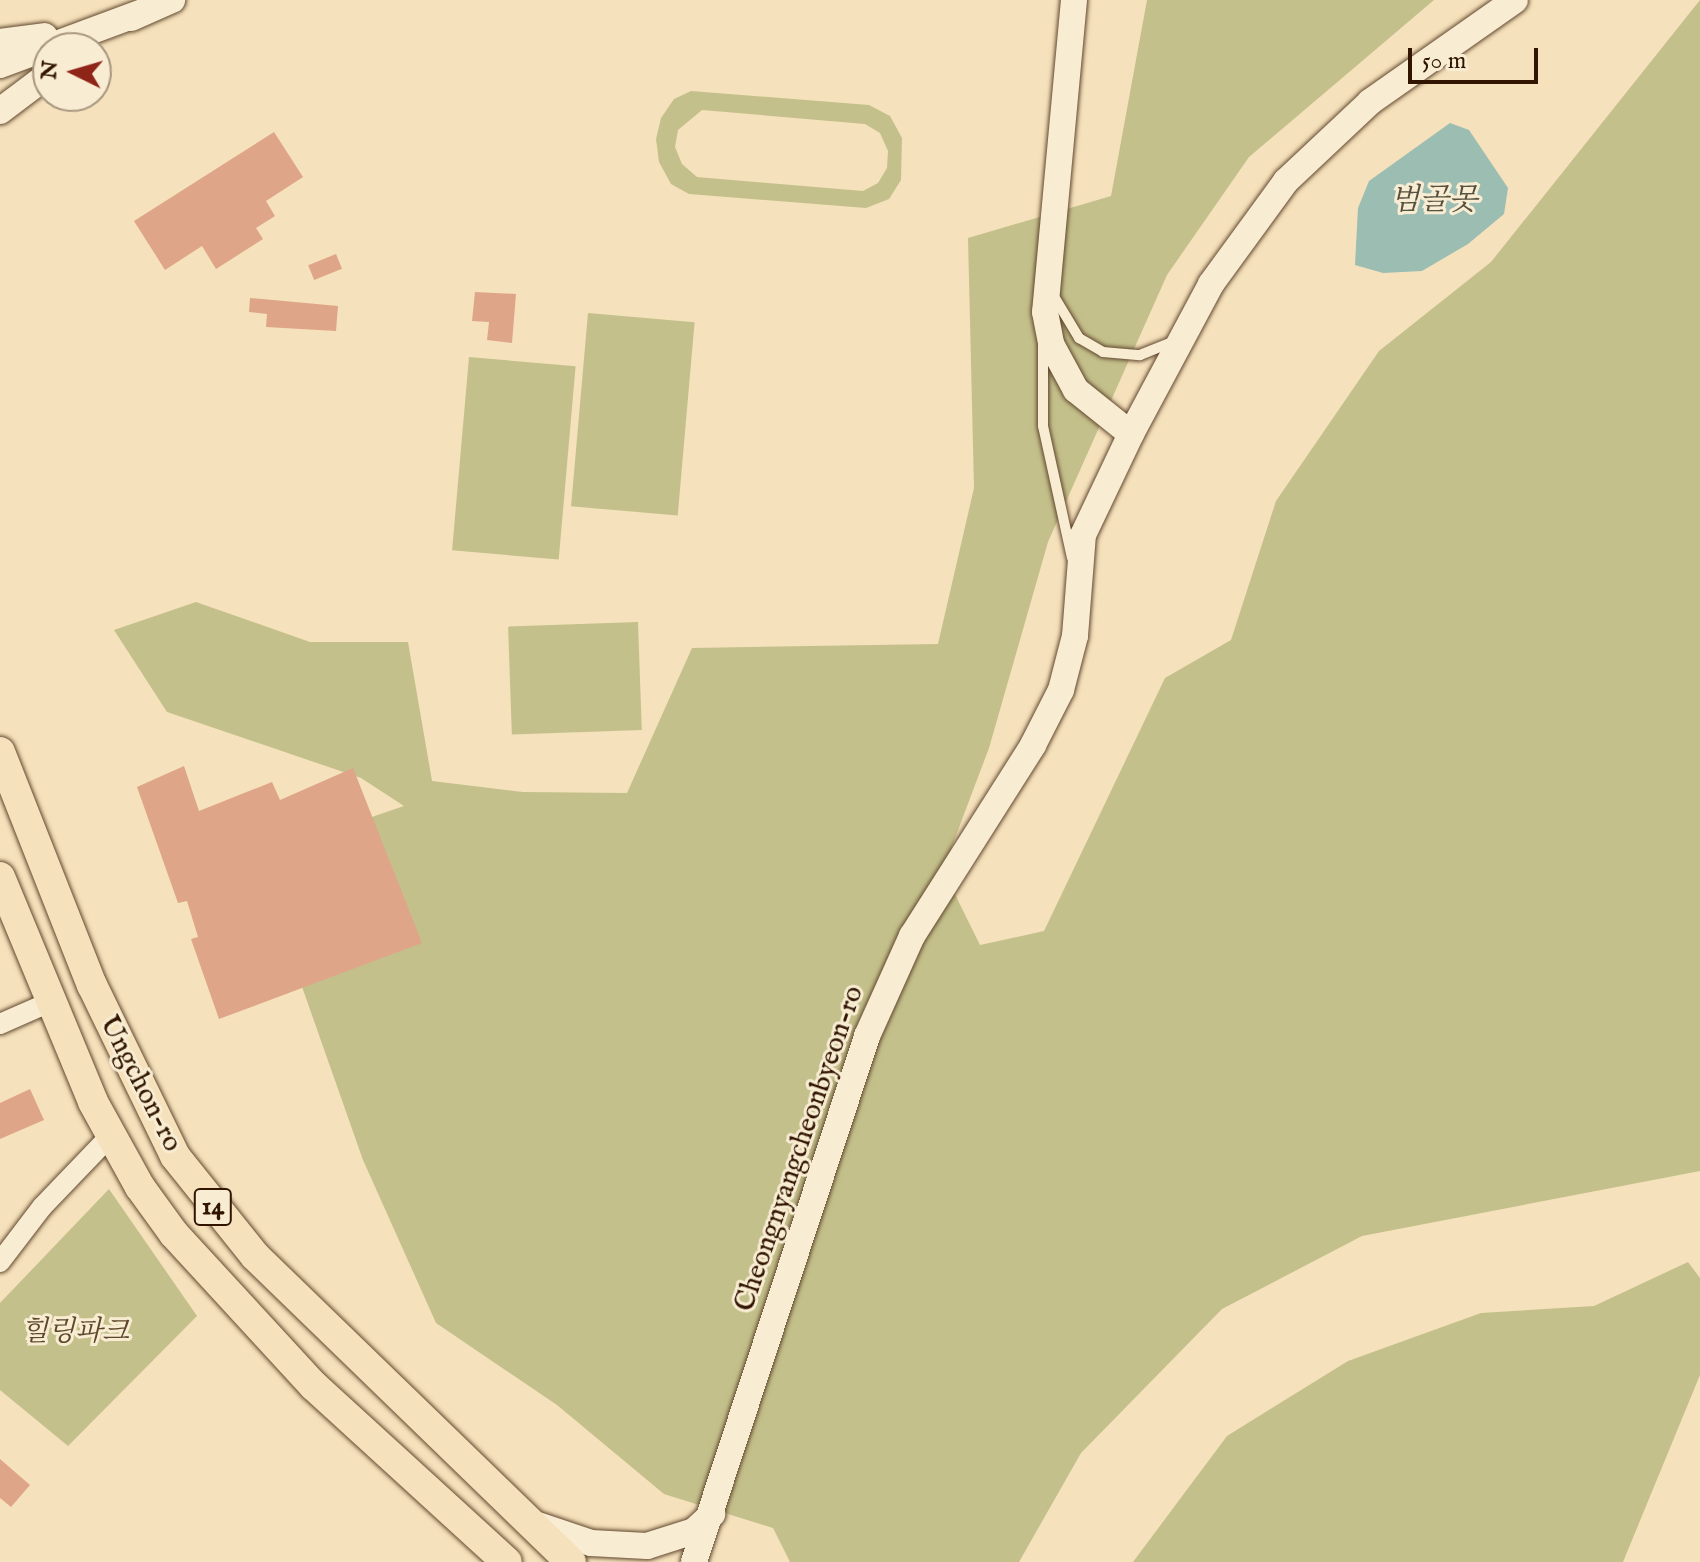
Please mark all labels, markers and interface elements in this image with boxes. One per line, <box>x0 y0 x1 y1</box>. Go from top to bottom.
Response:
north arrow <box>32 32 112 112</box>
scale bar <box>1412 32 1542 82</box>
text: 50 m <box>1422 46 1466 77</box>
text: N <box>35 59 65 81</box>
water label: 범골못 <box>1391 183 1477 219</box>
street label: Cheongnyangcheonbyeon-ro <box>728 982 872 1316</box>
street label: Ungchon-ro <box>91 1010 189 1158</box>
road number: 14 <box>193 1185 233 1229</box>
park label: 힐링파크 <box>21 1316 129 1350</box>

